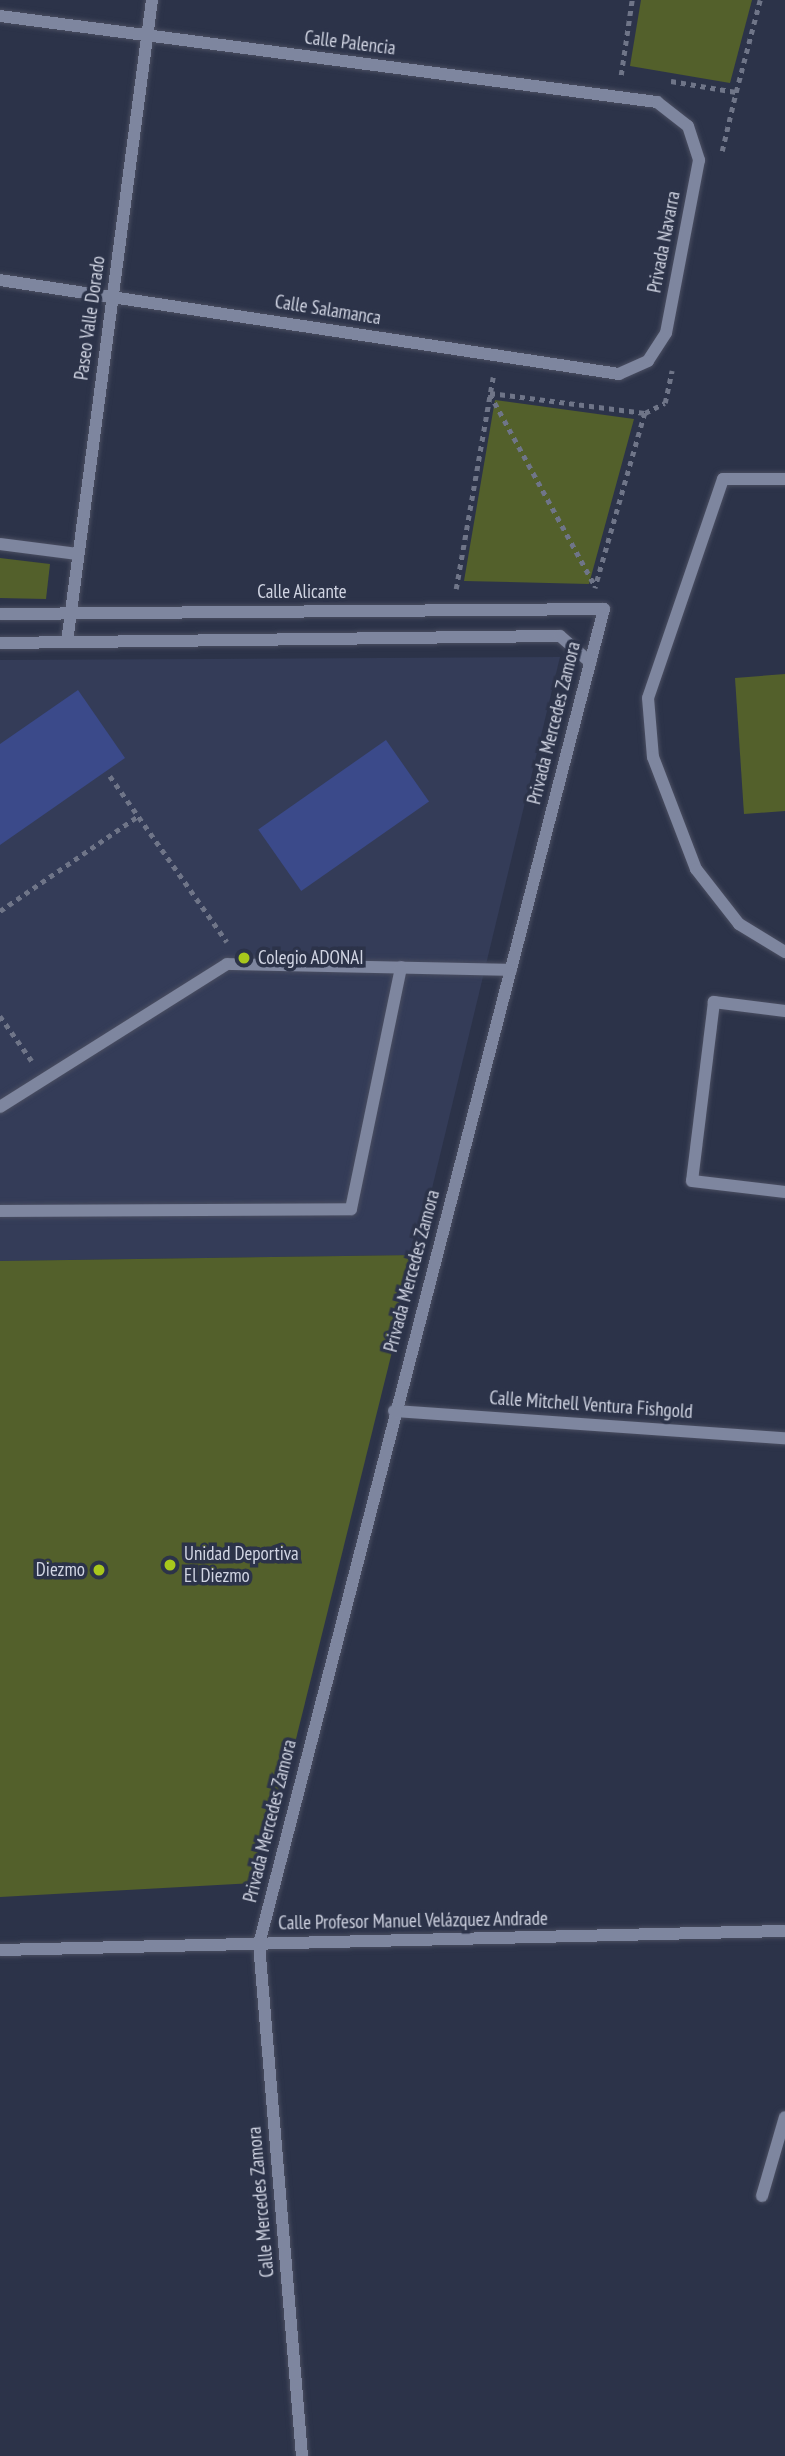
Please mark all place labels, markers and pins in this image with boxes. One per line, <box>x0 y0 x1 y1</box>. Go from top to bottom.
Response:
place label: Colegio ADONAI <box>258 947 364 969</box>
marker: Colegio ADONAI <box>236 950 252 966</box>
place label: Unidad Deportiva El Diezmo <box>184 1543 299 1587</box>
marker: Unidad Deportiva El Diezmo <box>162 1557 178 1573</box>
place label: Diezmo <box>36 1559 85 1581</box>
marker: Diezmo <box>91 1562 107 1578</box>

